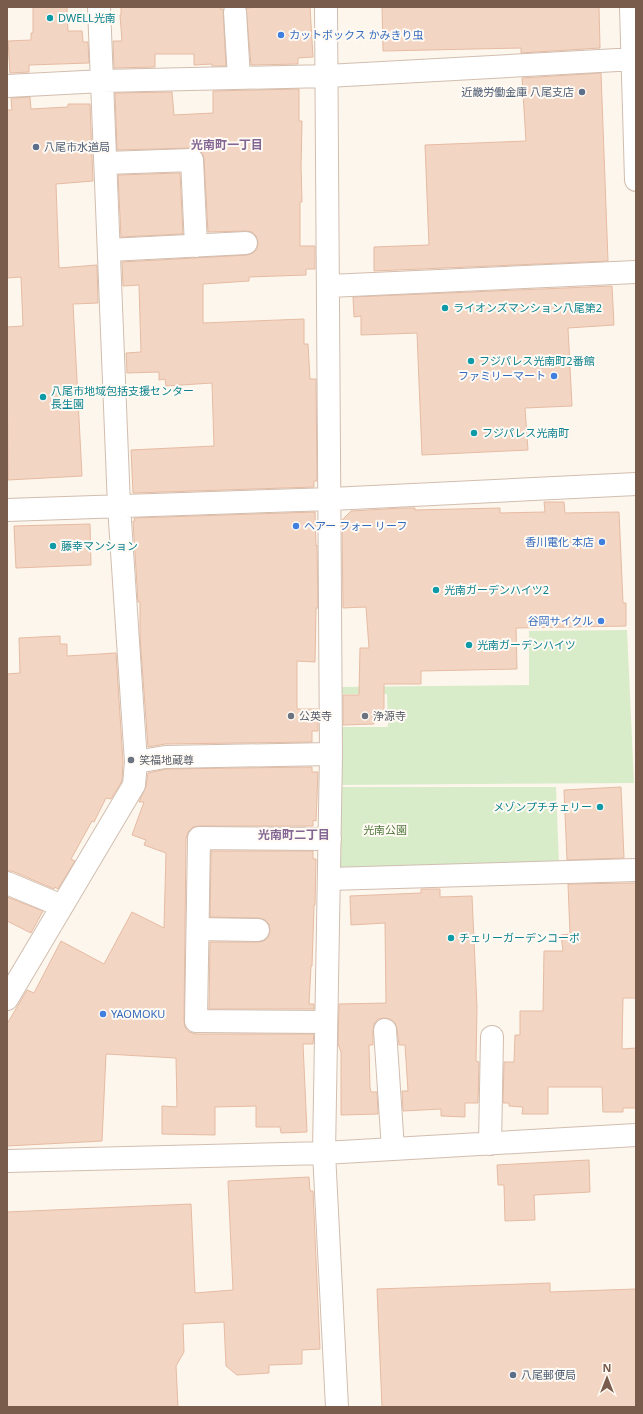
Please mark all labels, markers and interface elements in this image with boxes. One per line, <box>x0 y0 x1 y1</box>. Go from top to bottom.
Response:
place label: DWELL光南 <box>58 10 116 25</box>
marker: DWELL光南 <box>45 13 55 23</box>
place label: カットボックス かみきり虫 <box>289 27 424 42</box>
marker: カットボックス かみきり虫 <box>276 30 286 40</box>
place label: 近畿労働金庫 八尾支店 <box>461 84 574 99</box>
marker: 近畿労働金庫 八尾支店 <box>577 87 587 97</box>
district label: 光南町一丁目 <box>191 136 263 153</box>
place label: 八尾市水道局 <box>44 139 110 154</box>
marker: 八尾市水道局 <box>31 142 41 152</box>
place label: ライオンズマンション八尾第2 <box>453 300 602 315</box>
marker: ライオンズマンション八尾第2 <box>440 303 450 313</box>
place label: フジパレス光南町2番館 <box>479 353 595 368</box>
marker: フジパレス光南町2番館 <box>466 356 476 366</box>
place label: ファミリーマート <box>458 368 546 383</box>
marker: ファミリーマート <box>549 371 559 381</box>
place label: 八尾市地域包括支援センター 長生園 <box>51 383 194 411</box>
marker: 八尾市地域包括支援センター 長生園 <box>38 392 48 402</box>
place label: フジパレス光南町 <box>482 425 569 440</box>
marker: フジパレス光南町 <box>469 428 479 438</box>
place label: ヘアー フォー リーフ <box>304 518 407 533</box>
marker: ヘアー フォー リーフ <box>291 521 301 531</box>
place label: 香川電化 本店 <box>525 534 594 549</box>
marker: 香川電化 本店 <box>597 537 607 547</box>
place label: 藤幸マンション <box>61 538 138 553</box>
marker: 藤幸マンション <box>48 541 58 551</box>
place label: 光南ガーデンハイツ2 <box>444 582 549 597</box>
marker: 光南ガーデンハイツ2 <box>431 585 441 595</box>
place label: 谷岡サイクル <box>528 613 593 628</box>
marker: 谷岡サイクル <box>596 616 606 626</box>
place label: 光南ガーデンハイツ <box>477 637 576 652</box>
marker: 光南ガーデンハイツ <box>464 640 474 650</box>
place label: 公英寺 <box>299 708 332 723</box>
place label: 浄源寺 <box>373 708 406 723</box>
marker: 公英寺 <box>286 711 296 721</box>
marker: 浄源寺 <box>360 711 370 721</box>
place label: 笑福地蔵尊 <box>139 752 194 767</box>
marker: 笑福地蔵尊 <box>126 755 136 765</box>
place label: メゾンプチチェリー <box>493 799 592 814</box>
marker: メゾンプチチェリー <box>595 802 605 812</box>
park label: 光南公園 <box>363 822 407 837</box>
district label: 光南町二丁目 <box>258 826 330 843</box>
place label: チェリーガーデンコーポ <box>459 930 580 945</box>
marker: チェリーガーデンコーポ <box>446 933 456 943</box>
place label: YAOMOKU <box>111 1006 165 1021</box>
marker: YAOMOKU <box>98 1009 108 1019</box>
north arrow <box>587 1358 627 1398</box>
text: N <box>603 1360 611 1375</box>
place label: 八尾郵便局 <box>521 1367 576 1382</box>
marker: 八尾郵便局 <box>508 1370 518 1380</box>

